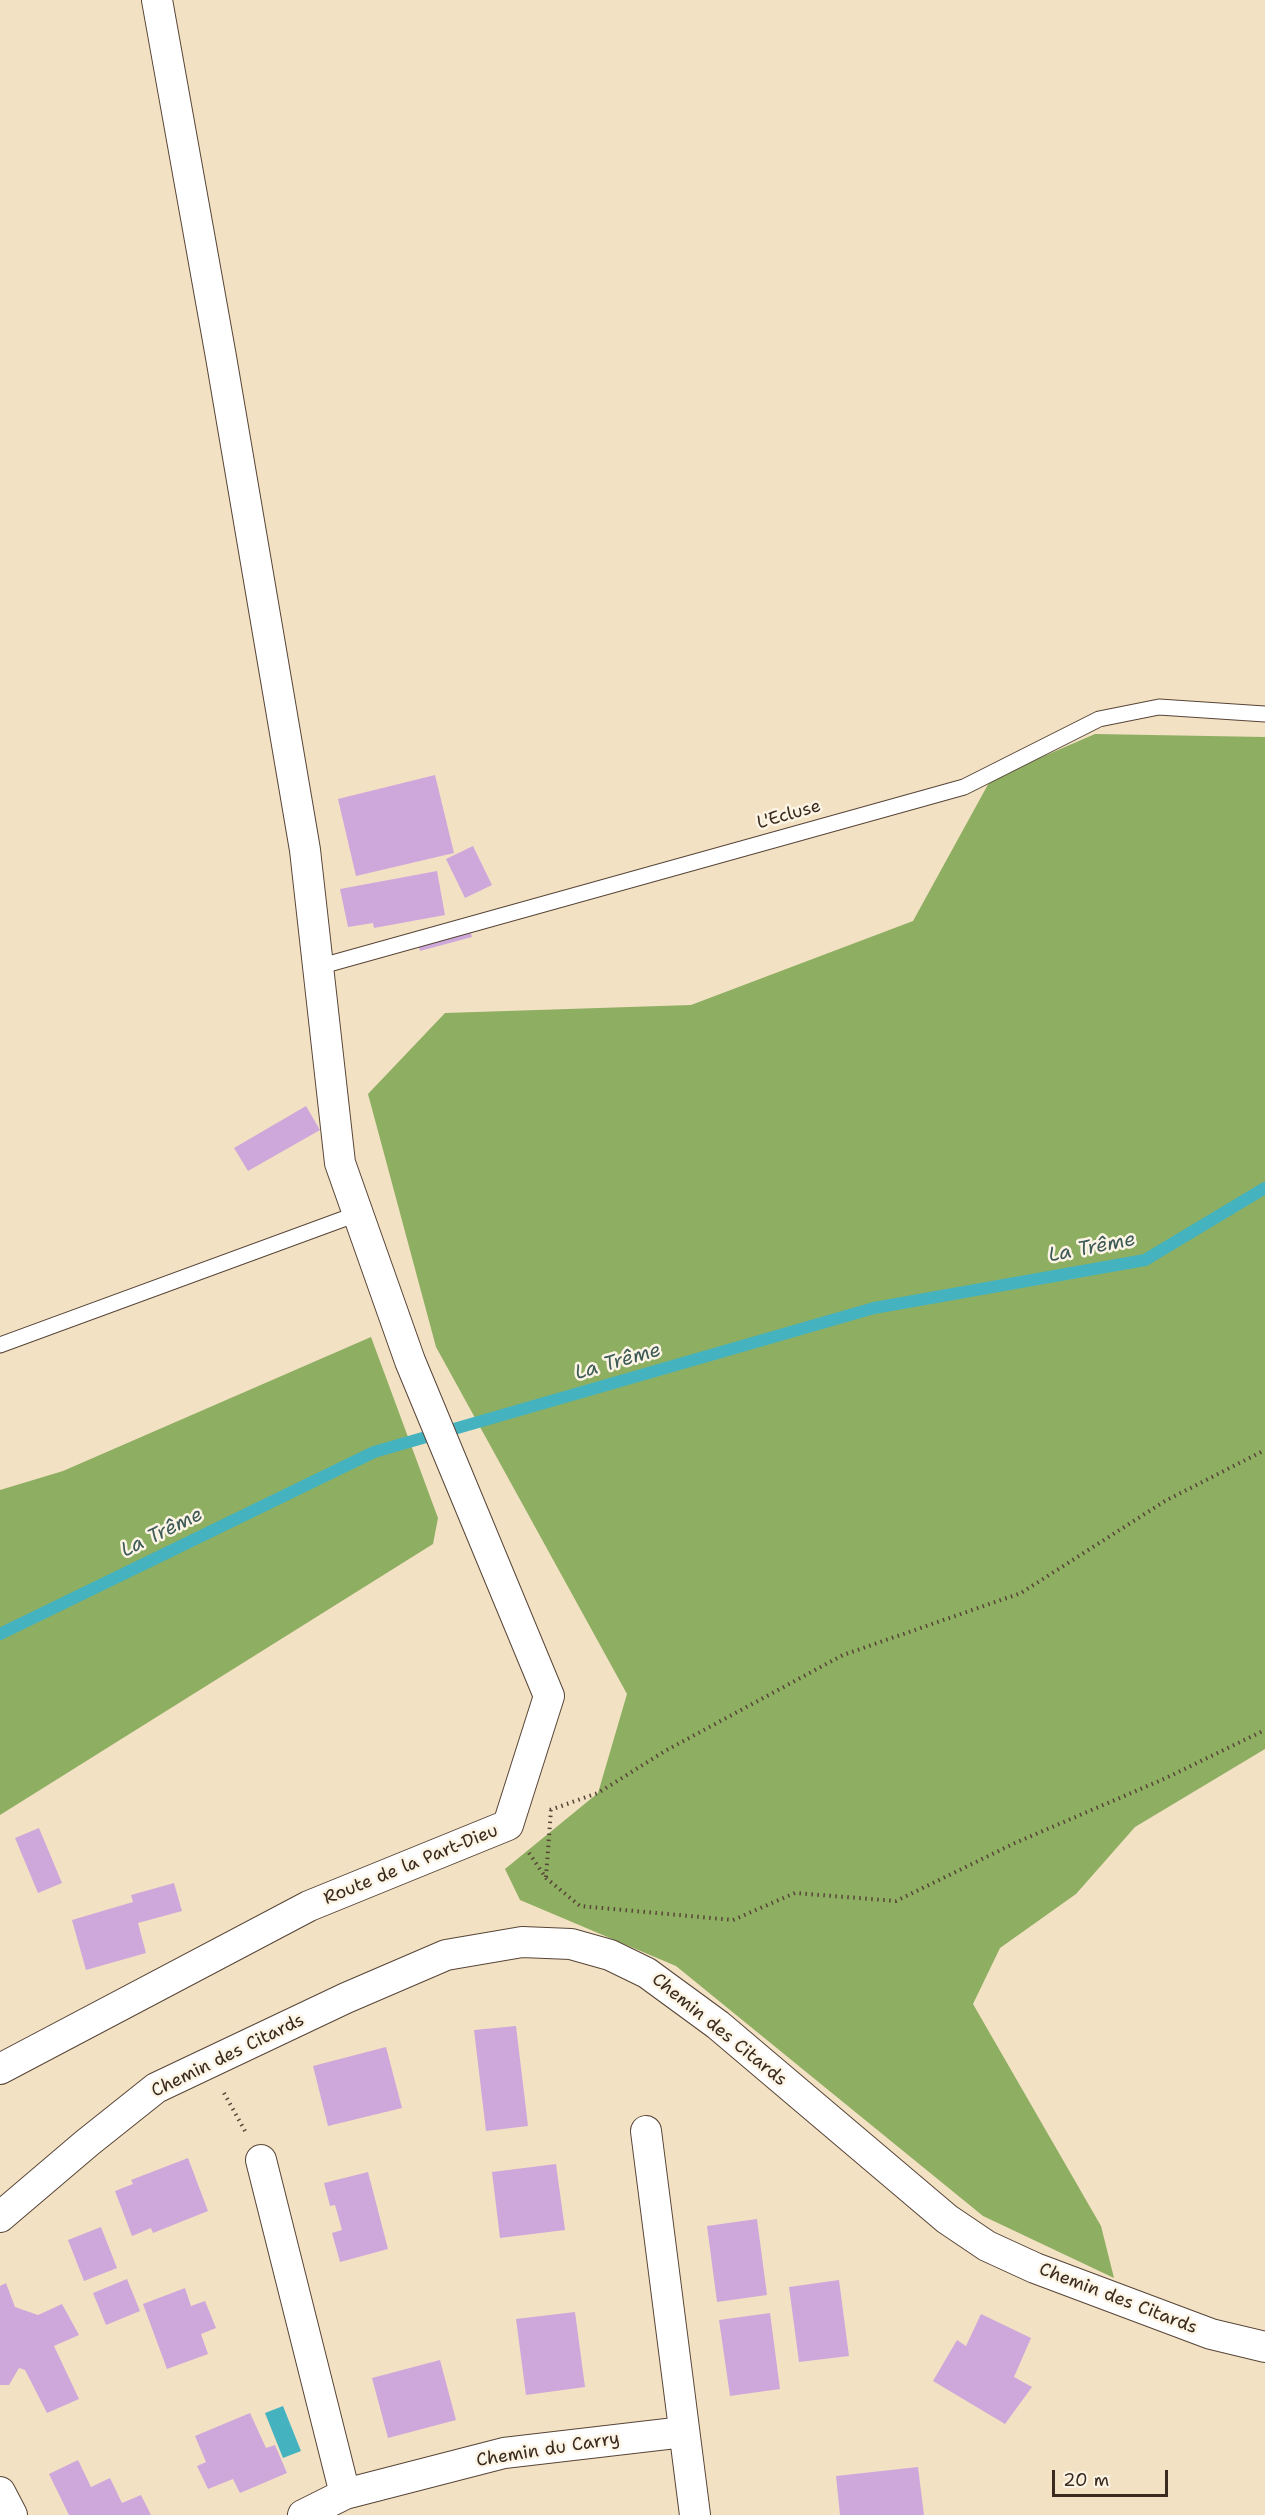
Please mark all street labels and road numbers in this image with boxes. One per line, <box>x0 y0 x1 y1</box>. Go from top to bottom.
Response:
street label: L'Ecluse <box>755 796 823 834</box>
street label: Route de la Part-Dieu <box>321 1820 501 1910</box>
street label: Chemin des Citards <box>647 1969 791 2091</box>
street label: Chemin des Citards <box>148 2010 308 2102</box>
street label: Chemin des Citards <box>1036 2259 1200 2339</box>
street label: Chemin du Carry <box>475 2428 621 2472</box>

